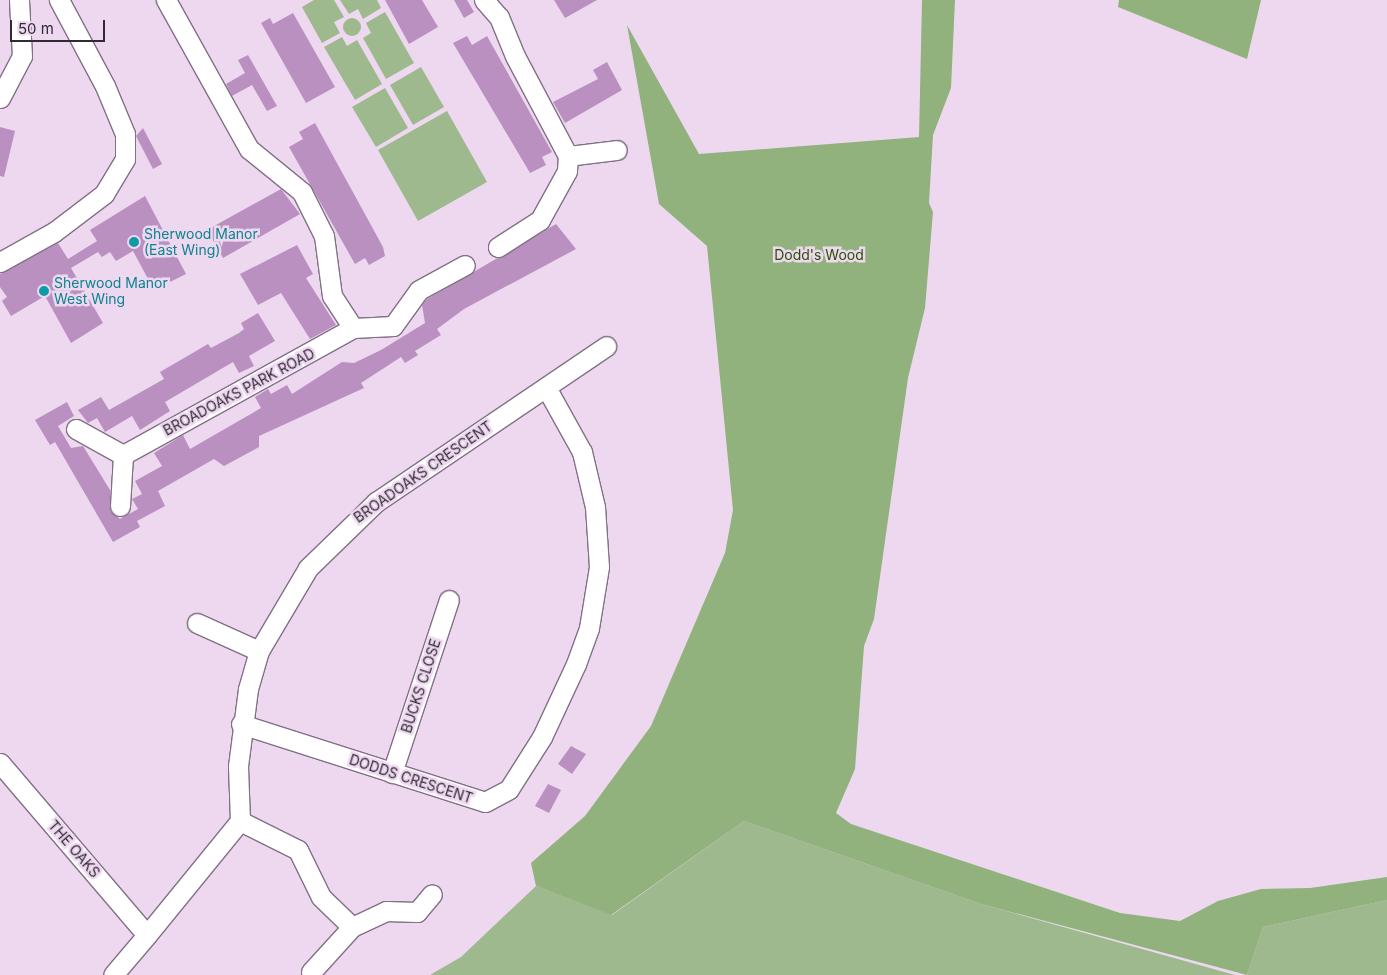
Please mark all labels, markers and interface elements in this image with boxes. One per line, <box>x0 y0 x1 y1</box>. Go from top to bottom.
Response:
scale bar <box>12 10 108 42</box>
text: 50 m <box>18 19 54 38</box>
place label: Sherwood Manor (East Wing) <box>144 226 258 258</box>
marker: Sherwood Manor (East Wing) <box>128 236 140 248</box>
park label: Dodd's Wood <box>774 247 864 263</box>
place label: Sherwood Manor West Wing <box>54 275 168 308</box>
marker: Sherwood Manor West Wing <box>38 285 50 297</box>
street label: BROADOAKS PARK ROAD <box>160 345 318 439</box>
street label: BROADOAKS CRESCENT <box>351 418 495 526</box>
street label: BUCKS CLOSE <box>398 637 444 735</box>
street label: DODDS CRESCENT <box>347 751 475 807</box>
street label: THE OAKS <box>45 817 103 881</box>

